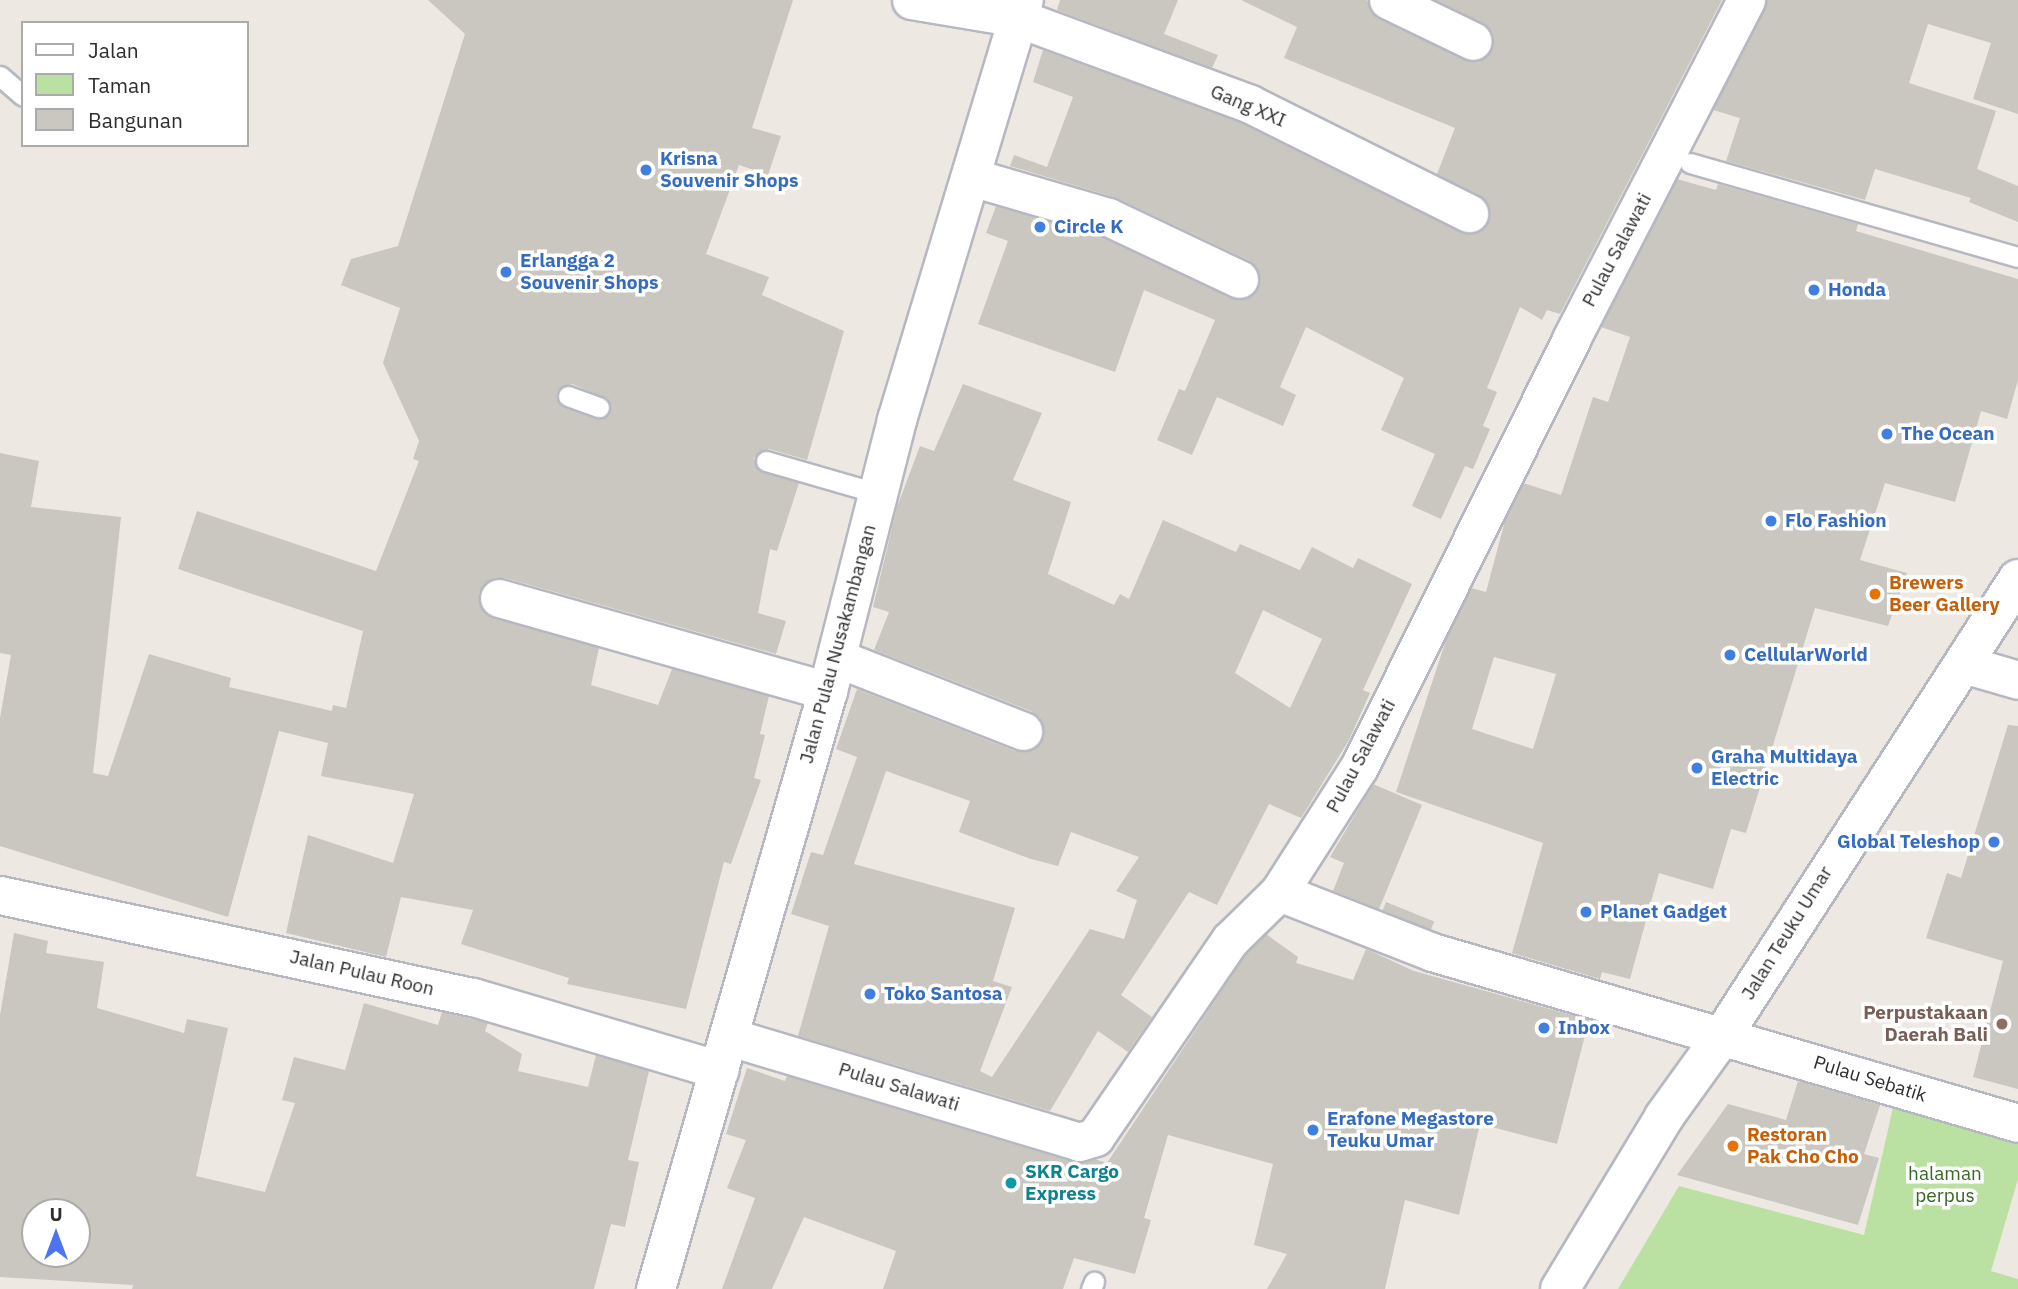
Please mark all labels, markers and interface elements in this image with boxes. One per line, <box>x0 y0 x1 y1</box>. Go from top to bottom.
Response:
legend <box>21 21 248 147</box>
text: Jalan <box>88 36 139 64</box>
text: Taman <box>88 71 151 99</box>
street label: Gang XXI <box>1207 80 1289 132</box>
text: Bangunan <box>88 106 183 134</box>
place label: Krisna Souvenir Shops <box>660 148 799 192</box>
marker: Krisna Souvenir Shops <box>638 162 654 178</box>
street label: Pulau Salawati <box>1578 189 1656 311</box>
place label: Circle K <box>1054 216 1123 238</box>
marker: Circle K <box>1032 219 1048 235</box>
place label: Erlangga 2 Souvenir Shops <box>520 250 659 294</box>
marker: Erlangga 2 Souvenir Shops <box>498 264 514 280</box>
place label: Honda <box>1828 279 1886 301</box>
marker: Honda <box>1806 282 1822 298</box>
place label: The Ocean <box>1901 423 1995 445</box>
marker: The Ocean <box>1879 426 1895 442</box>
place label: Flo Fashion <box>1785 510 1887 532</box>
marker: Flo Fashion <box>1763 513 1779 529</box>
street label: Jalan Pulau Nusakambangan <box>795 522 881 766</box>
place label: Brewers Beer Gallery <box>1889 572 2000 616</box>
marker: Brewers Beer Gallery <box>1867 586 1883 602</box>
place label: CellularWorld <box>1744 644 1868 666</box>
marker: CellularWorld <box>1722 647 1738 663</box>
street label: Pulau Salawati <box>1322 695 1400 817</box>
place label: Graha Multidaya Electric <box>1711 746 1858 790</box>
marker: Graha Multidaya Electric <box>1689 760 1705 776</box>
place label: Global Teleshop <box>1837 831 1980 853</box>
marker: Global Teleshop <box>1986 834 2002 850</box>
street label: Jalan Teuku Umar <box>1737 862 1837 1004</box>
place label: Planet Gadget <box>1600 901 1727 923</box>
marker: Planet Gadget <box>1578 904 1594 920</box>
street label: Jalan Pulau Roon <box>288 945 436 1001</box>
place label: Toko Santosa <box>884 983 1003 1005</box>
marker: Toko Santosa <box>862 986 878 1002</box>
place label: Perpustakaan Daerah Bali <box>1863 1002 1988 1046</box>
marker: Perpustakaan Daerah Bali <box>1994 1016 2010 1032</box>
place label: Inbox <box>1558 1017 1610 1039</box>
marker: Inbox <box>1536 1020 1552 1036</box>
street label: Pulau Sebatik <box>1811 1051 1929 1107</box>
street label: Pulau Salawati <box>836 1058 962 1116</box>
place label: Erafone Megastore Teuku Umar <box>1327 1108 1494 1152</box>
marker: Erafone Megastore Teuku Umar <box>1305 1122 1321 1138</box>
place label: Restoran Pak Cho Cho <box>1747 1124 1859 1168</box>
marker: Restoran Pak Cho Cho <box>1725 1138 1741 1154</box>
place label: SKR Cargo Express <box>1025 1161 1119 1205</box>
park label: halaman perpus <box>1908 1163 1982 1207</box>
marker: SKR Cargo Express <box>1003 1175 1019 1191</box>
north arrow <box>21 1198 91 1268</box>
text: U <box>49 1202 63 1226</box>

